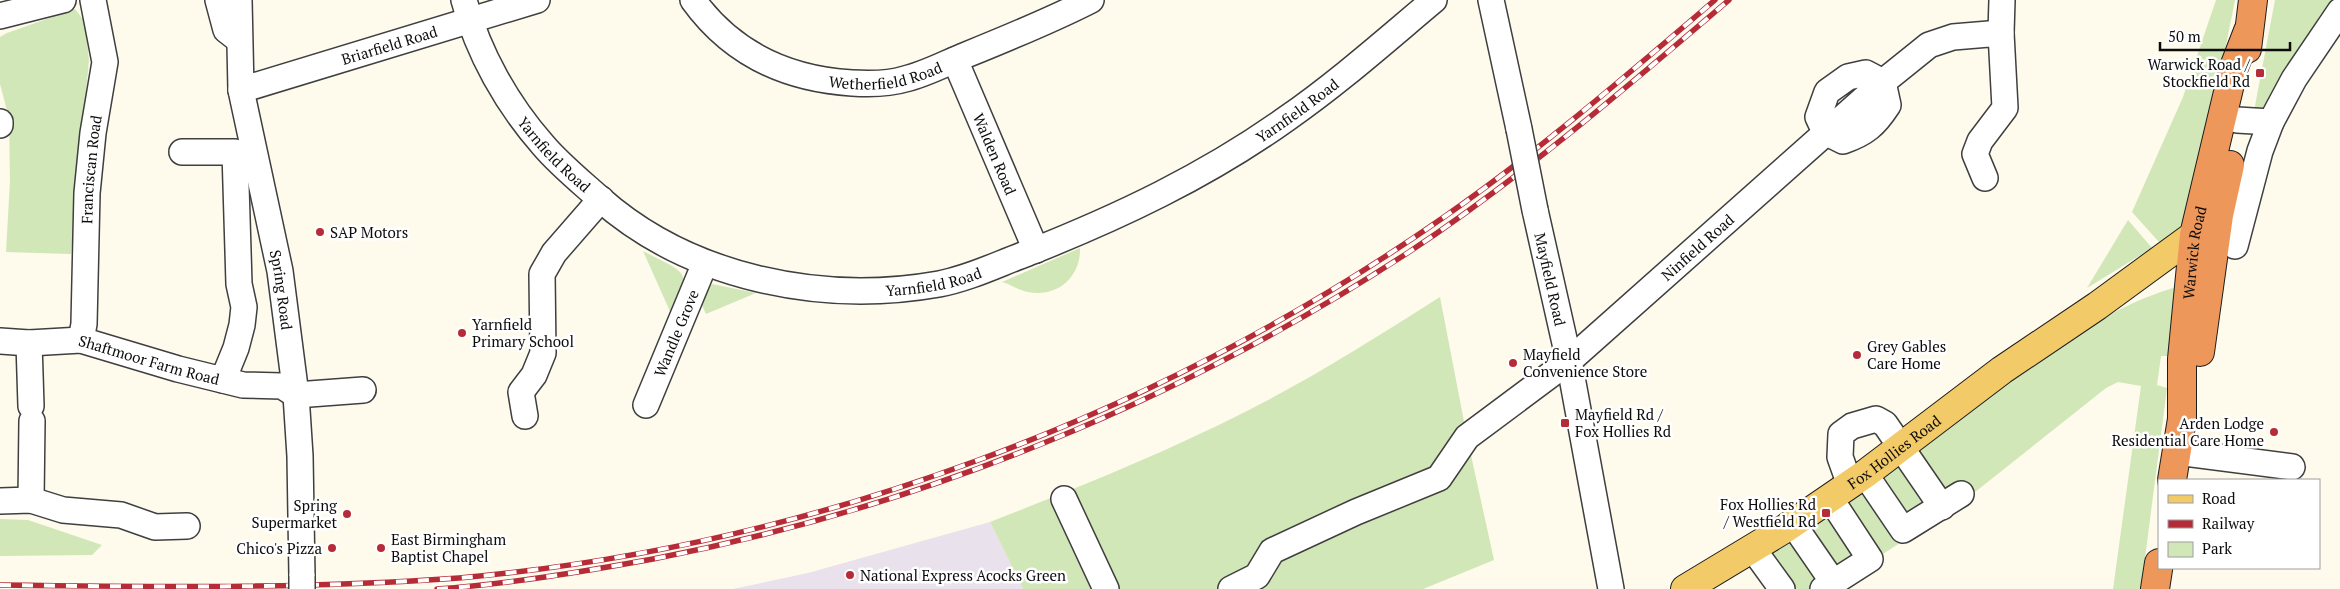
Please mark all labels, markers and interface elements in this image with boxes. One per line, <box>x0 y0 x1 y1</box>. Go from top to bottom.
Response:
scale bar <box>2160 20 2290 52</box>
street label: Briarfield Road <box>339 21 440 69</box>
text: 50 m <box>2168 26 2201 46</box>
place label: Warwick Road / Stockfield Rd <box>2147 54 2251 91</box>
street label: Wetherfield Road <box>828 57 945 94</box>
marker: Warwick Road / Stockfield Rd <box>2254 67 2266 79</box>
street label: Yarnfield Road <box>1252 74 1342 147</box>
street label: Walden Road <box>969 110 1021 198</box>
street label: Yarnfield Road <box>514 112 595 196</box>
street label: Franciscan Road <box>76 114 106 224</box>
street label: Warwick Road <box>2178 204 2211 300</box>
street label: Ninfield Road <box>1657 209 1738 285</box>
place label: SAP Motors <box>330 222 408 242</box>
marker: SAP Motors <box>314 226 326 238</box>
street label: Mayfield Road <box>1530 231 1571 328</box>
street label: Spring Road <box>266 248 297 331</box>
street label: Yarnfield Road <box>885 262 984 300</box>
street label: Wandle Grove <box>649 286 703 380</box>
place label: Yarnfield Primary School <box>472 314 574 351</box>
marker: Yarnfield Primary School <box>456 327 468 339</box>
street label: Shaftmoor Farm Road <box>76 330 222 389</box>
place label: Grey Gables Care Home <box>1867 336 1946 373</box>
place label: Mayfield Convenience Store <box>1523 344 1647 381</box>
marker: Grey Gables Care Home <box>1851 349 1863 361</box>
marker: Mayfield Convenience Store <box>1507 357 1519 369</box>
place label: Mayfield Rd / Fox Hollies Rd <box>1575 404 1671 441</box>
street label: Fox Hollies Road <box>1843 410 1944 493</box>
place label: Arden Lodge Residential Care Home <box>2112 413 2264 450</box>
marker: Mayfield Rd / Fox Hollies Rd <box>1559 417 1571 429</box>
marker: Arden Lodge Residential Care Home <box>2268 426 2280 438</box>
legend <box>2158 479 2320 569</box>
text: Road <box>2202 488 2235 508</box>
place label: Fox Hollies Rd / Westfield Rd <box>1720 494 1816 531</box>
place label: Spring Supermarket <box>252 495 338 532</box>
marker: Fox Hollies Rd / Westfield Rd <box>1820 507 1832 519</box>
marker: Spring Supermarket <box>341 508 353 520</box>
text: Railway <box>2202 513 2255 533</box>
place label: East Birmingham Baptist Chapel <box>391 529 506 566</box>
place label: Chico's Pizza <box>236 538 322 558</box>
text: Park <box>2202 538 2232 558</box>
marker: Chico's Pizza <box>326 542 338 554</box>
marker: East Birmingham Baptist Chapel <box>375 542 387 554</box>
place label: National Express Acocks Green <box>860 565 1066 585</box>
marker: National Express Acocks Green <box>844 569 856 581</box>

